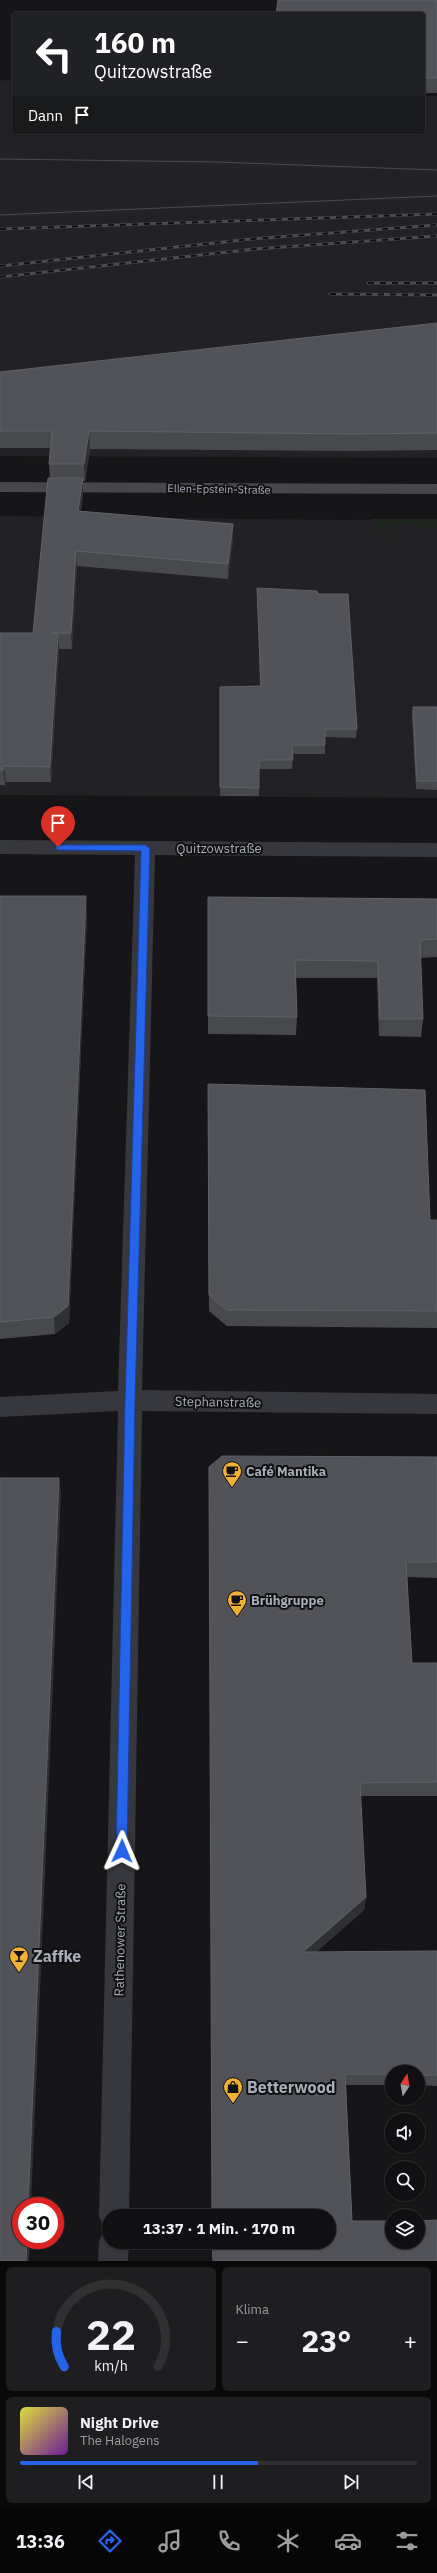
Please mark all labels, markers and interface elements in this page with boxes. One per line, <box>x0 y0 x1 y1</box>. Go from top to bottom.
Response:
text: 160 m <box>94 24 176 61</box>
icon: left <box>28 28 80 80</box>
text: Quitzowstraße <box>94 60 212 83</box>
icon: arrive <box>71 104 93 126</box>
text: Dann <box>28 106 63 125</box>
street label: Ellen-Epstein-Straße <box>167 481 271 497</box>
pin <box>41 806 75 847</box>
icon: arrive <box>47 812 69 834</box>
street label: Quitzowstraße <box>176 840 262 857</box>
street label: Stephanstraße <box>175 1393 261 1411</box>
cafe icon: Café Mantika <box>221 1460 243 1488</box>
place label: Café Mantika <box>246 1463 326 1480</box>
cafe icon: Brühgruppe <box>226 1589 248 1617</box>
place label: Brühgruppe <box>251 1592 324 1609</box>
position arrow <box>101 1830 143 1872</box>
street label: Rathenower Straße <box>111 1883 129 1997</box>
bar icon: Zaffke <box>8 1945 30 1973</box>
place label: Zaffke <box>33 1946 81 1966</box>
north arrow <box>385 2065 425 2105</box>
map controls <box>385 2065 425 2249</box>
shop icon: Betterwood <box>222 2076 244 2104</box>
place label: Betterwood <box>247 2077 335 2097</box>
button: sound <box>385 2113 425 2153</box>
button: search <box>385 2161 425 2201</box>
speed limit sign: 30 <box>12 2197 64 2249</box>
button: layers <box>385 2209 425 2249</box>
text: 13:37 · 1 Min. · 170 m <box>143 2219 295 2238</box>
text: Klima <box>236 2301 269 2318</box>
text: 22 <box>86 2307 136 2361</box>
text: 23° <box>301 2321 351 2360</box>
text: − <box>236 2326 249 2355</box>
text: + <box>404 2326 417 2355</box>
text: km/h <box>94 2356 128 2375</box>
text: Night Drive <box>80 2413 159 2432</box>
text: The Halogens <box>80 2432 160 2449</box>
icon: previous <box>75 2471 97 2493</box>
icon: pause <box>207 2471 229 2493</box>
icon: next <box>340 2471 362 2493</box>
icon: directions <box>96 2527 124 2555</box>
icon: music <box>156 2527 184 2555</box>
icon: phone <box>215 2527 243 2555</box>
icon: climate <box>274 2527 302 2555</box>
icon: car <box>334 2527 362 2555</box>
icon: filters <box>393 2527 421 2555</box>
text: 13:36 <box>16 2530 65 2553</box>

